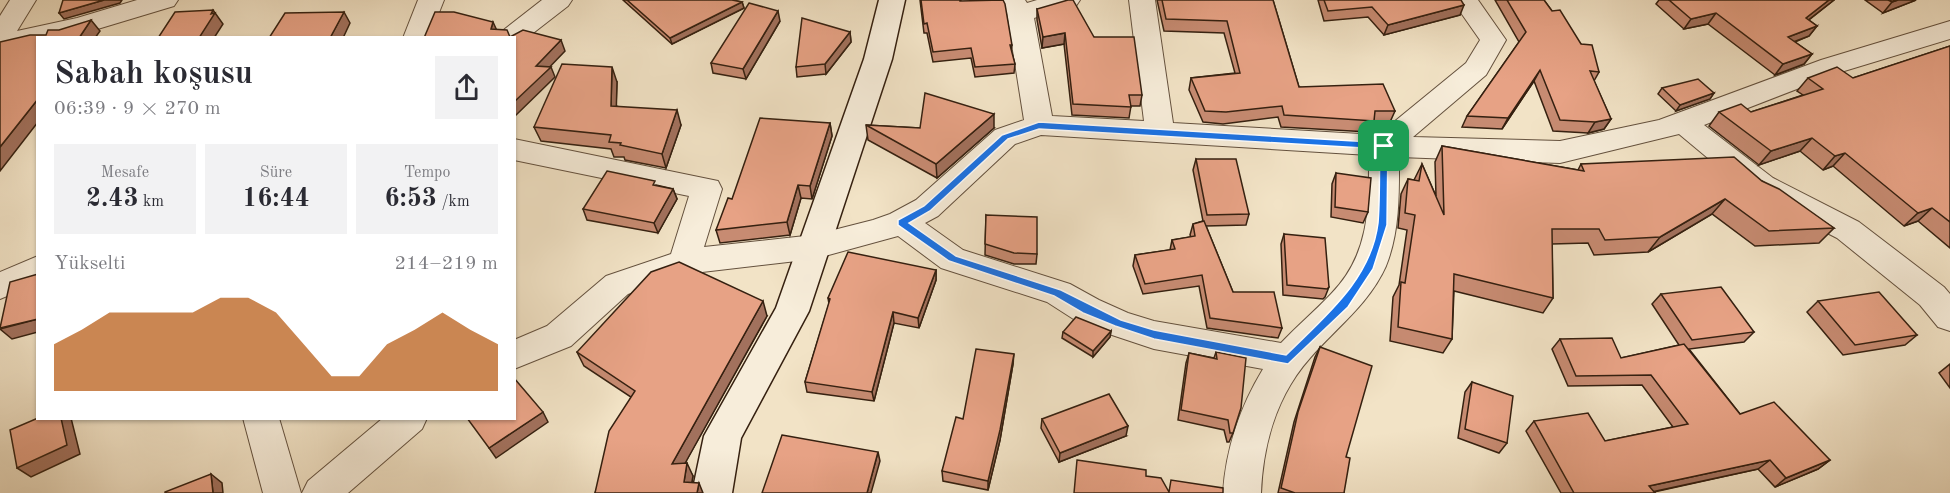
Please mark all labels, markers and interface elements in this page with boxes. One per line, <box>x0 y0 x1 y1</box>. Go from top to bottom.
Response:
button: share <box>435 56 498 119</box>
text: Sabah koşusu <box>54 58 253 91</box>
text: 06:39 · 9 × 270 m <box>54 99 221 119</box>
pin <box>1358 120 1409 171</box>
icon: arrive <box>1367 129 1400 162</box>
text: Mesafe <box>101 165 149 181</box>
text: Süre <box>260 165 292 181</box>
text: Tempo <box>404 165 450 181</box>
text: 2.43 <box>86 186 139 212</box>
text: 16:44 <box>242 186 310 212</box>
text: 6:53 <box>384 186 437 212</box>
text: km <box>139 194 164 210</box>
text: /km <box>437 194 470 210</box>
text: Yükselti <box>54 254 125 274</box>
text: 214–219 m <box>395 254 498 274</box>

